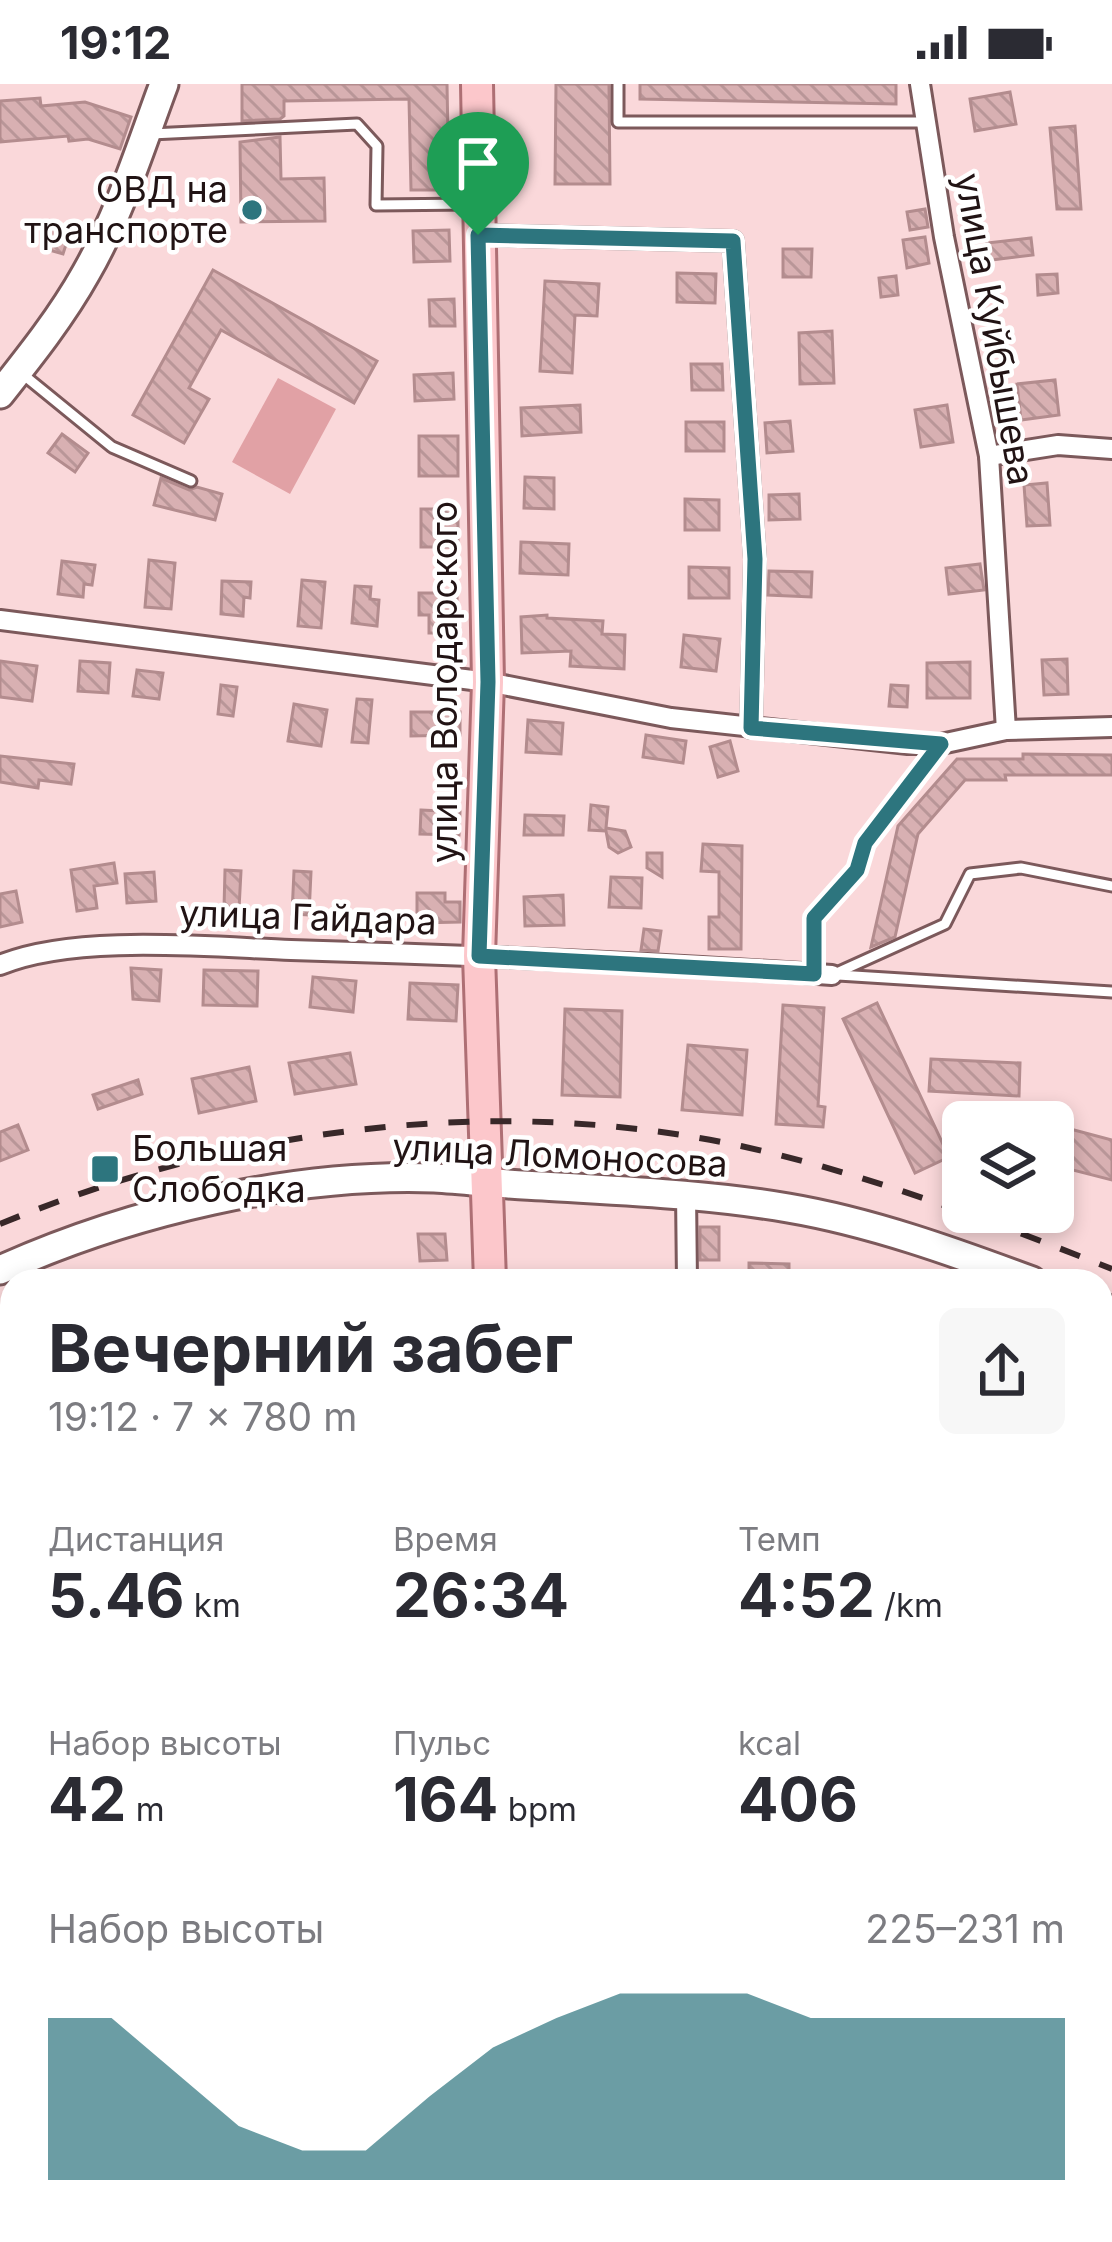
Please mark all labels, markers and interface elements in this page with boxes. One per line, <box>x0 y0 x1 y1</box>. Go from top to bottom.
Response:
text: 19:12 <box>60 15 171 70</box>
pin <box>427 112 529 235</box>
icon: arrive <box>445 130 511 196</box>
place label: ОВД на транспорте <box>24 167 228 252</box>
street label: улица Куйбышева <box>946 170 1044 488</box>
marker: ОВД на транспорте <box>239 197 265 223</box>
street label: улица Володарского <box>422 501 466 863</box>
street label: улица Гайдара <box>179 891 437 943</box>
map controls <box>942 1101 1074 1233</box>
button: layers <box>942 1101 1074 1233</box>
street label: улица Ломоносова <box>391 1124 729 1186</box>
place label: Большая Слободка <box>132 1126 306 1211</box>
marker: Большая Слободка <box>89 1153 121 1185</box>
text: Вечерний забег <box>48 1308 573 1388</box>
button: share <box>939 1308 1065 1434</box>
text: 19:12 · 7 × 780 m <box>48 1393 357 1440</box>
text: Дистанция <box>48 1519 224 1559</box>
text: Время <box>393 1519 498 1559</box>
text: Темп <box>738 1519 821 1559</box>
text: 5.46 <box>48 1559 185 1631</box>
text: 26:34 <box>393 1559 569 1631</box>
text: 4:52 <box>738 1559 875 1631</box>
text: km <box>185 1585 241 1625</box>
text: /km <box>875 1585 943 1625</box>
text: Набор высоты <box>48 1723 282 1763</box>
text: Пульс <box>393 1723 491 1763</box>
text: kcal <box>738 1723 801 1763</box>
text: 42 <box>48 1763 126 1835</box>
text: 164 <box>393 1763 498 1835</box>
text: 406 <box>738 1763 858 1835</box>
text: m <box>126 1789 165 1829</box>
text: bpm <box>498 1789 577 1829</box>
text: Набор высоты <box>48 1905 324 1952</box>
text: 225–231 m <box>865 1905 1065 1952</box>

